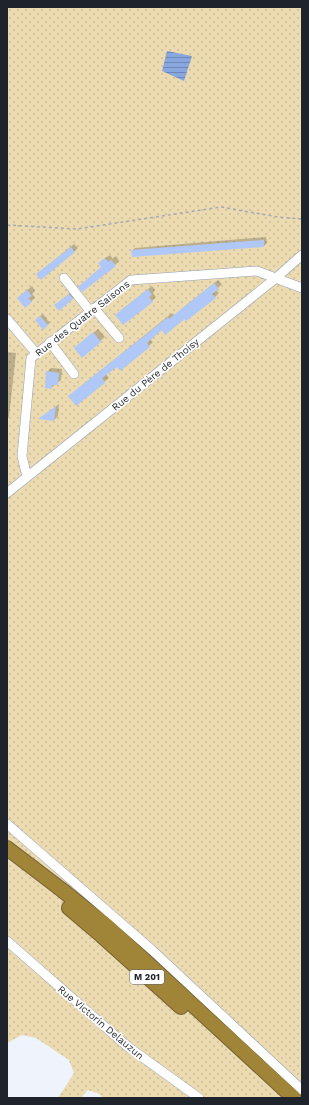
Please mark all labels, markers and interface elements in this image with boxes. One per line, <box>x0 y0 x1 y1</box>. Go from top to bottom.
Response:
street label: Rue des Quatre Saisons <box>33 278 132 359</box>
street label: Rue du Père de Thoisy <box>110 335 202 413</box>
road number: M 201 <box>130 970 164 984</box>
street label: Rue Victorin Delauzun <box>56 983 146 1061</box>

